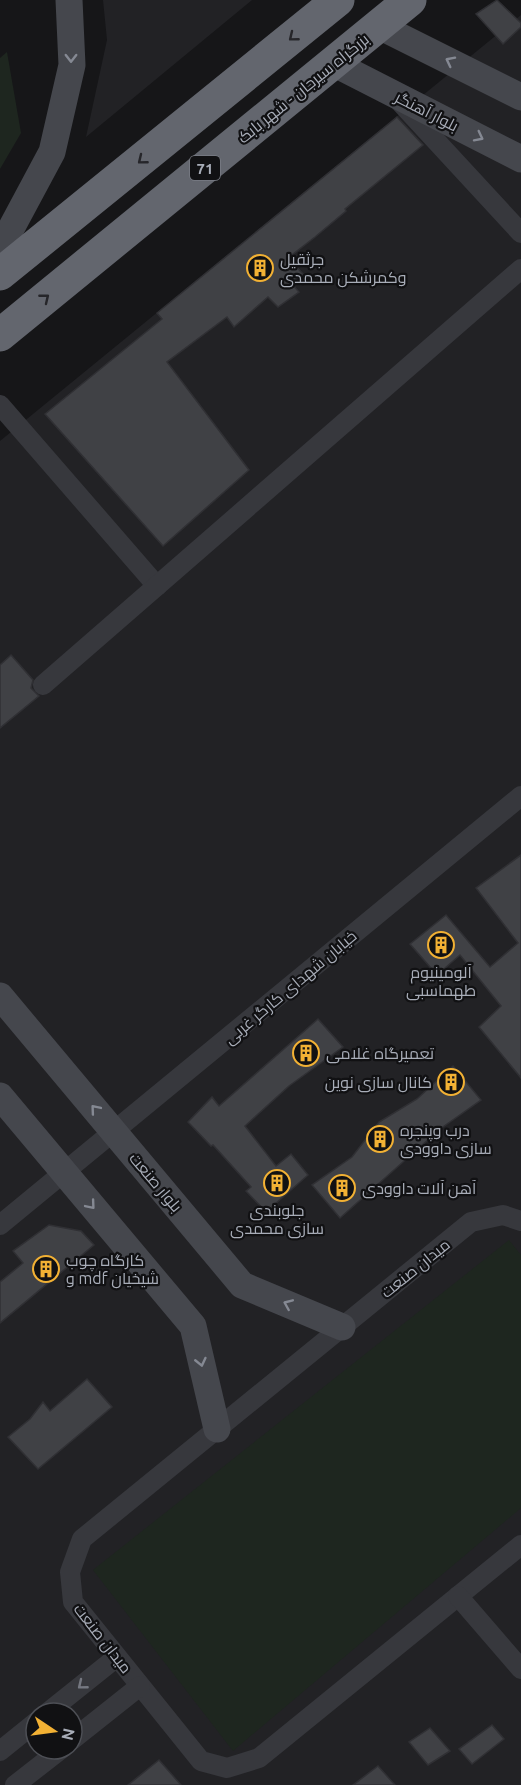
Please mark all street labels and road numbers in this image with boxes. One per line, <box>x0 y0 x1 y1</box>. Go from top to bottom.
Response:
street label: بزرگراه سیرجان - شهر بابک <box>234 29 374 148</box>
street label: بلوار آهنگر <box>391 87 462 135</box>
road number: 71 <box>190 156 220 180</box>
street label: خیابان شهدای کارگر غربی <box>220 926 361 1049</box>
street label: بلوار صنعت <box>125 1149 186 1216</box>
street label: میدان صنعت <box>377 1235 454 1303</box>
street label: میدان صنعت <box>69 1600 136 1678</box>

